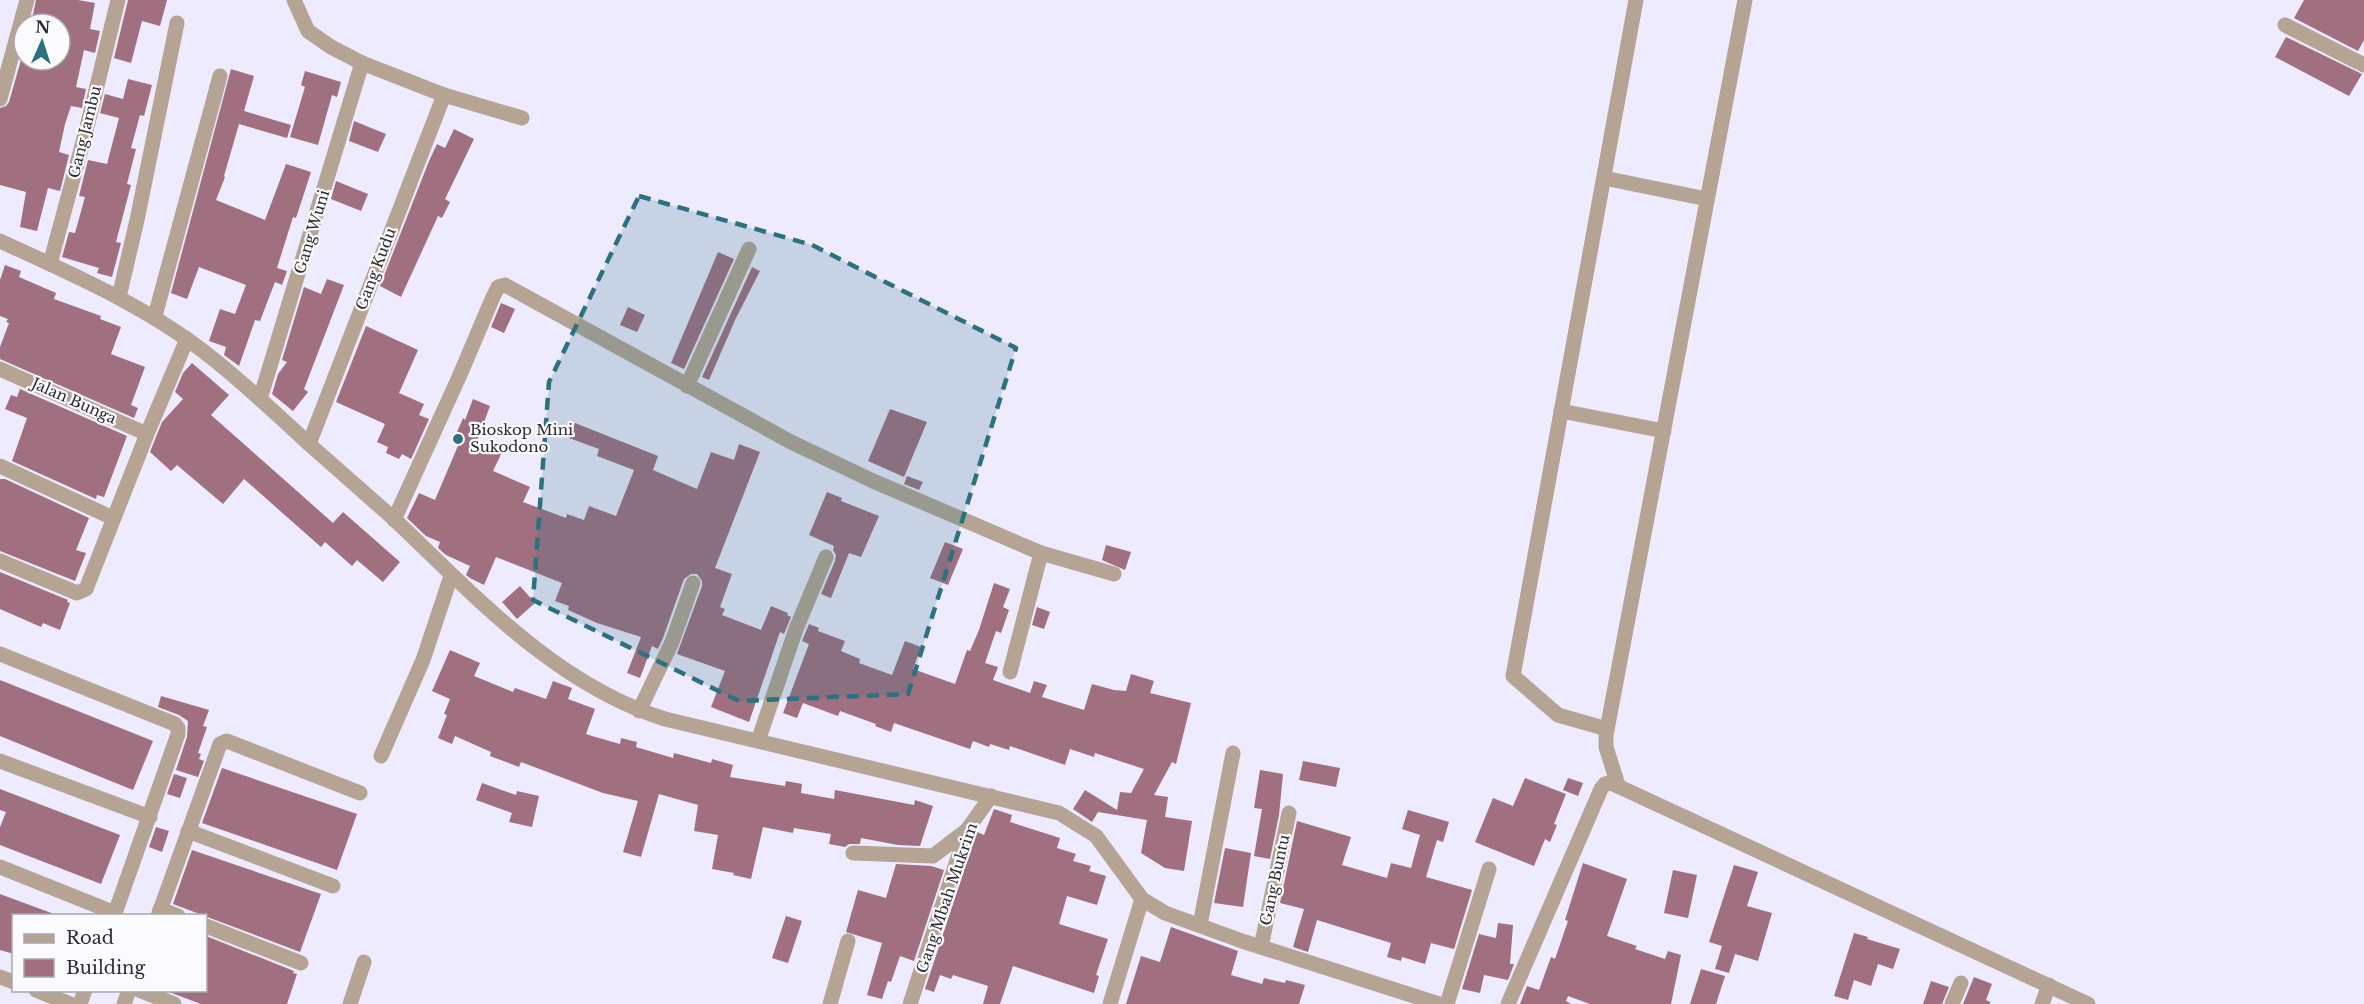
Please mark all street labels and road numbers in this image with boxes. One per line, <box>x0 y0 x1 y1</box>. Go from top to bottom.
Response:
street label: Gang Jambu <box>64 84 105 180</box>
street label: Gang Wuni <box>290 188 333 276</box>
street label: Gang Kudu <box>351 225 400 313</box>
street label: Jalan Bunga <box>27 373 120 428</box>
street label: Gang Mbah Mukrim <box>912 820 981 975</box>
street label: Gang Buntu <box>1256 833 1293 927</box>

